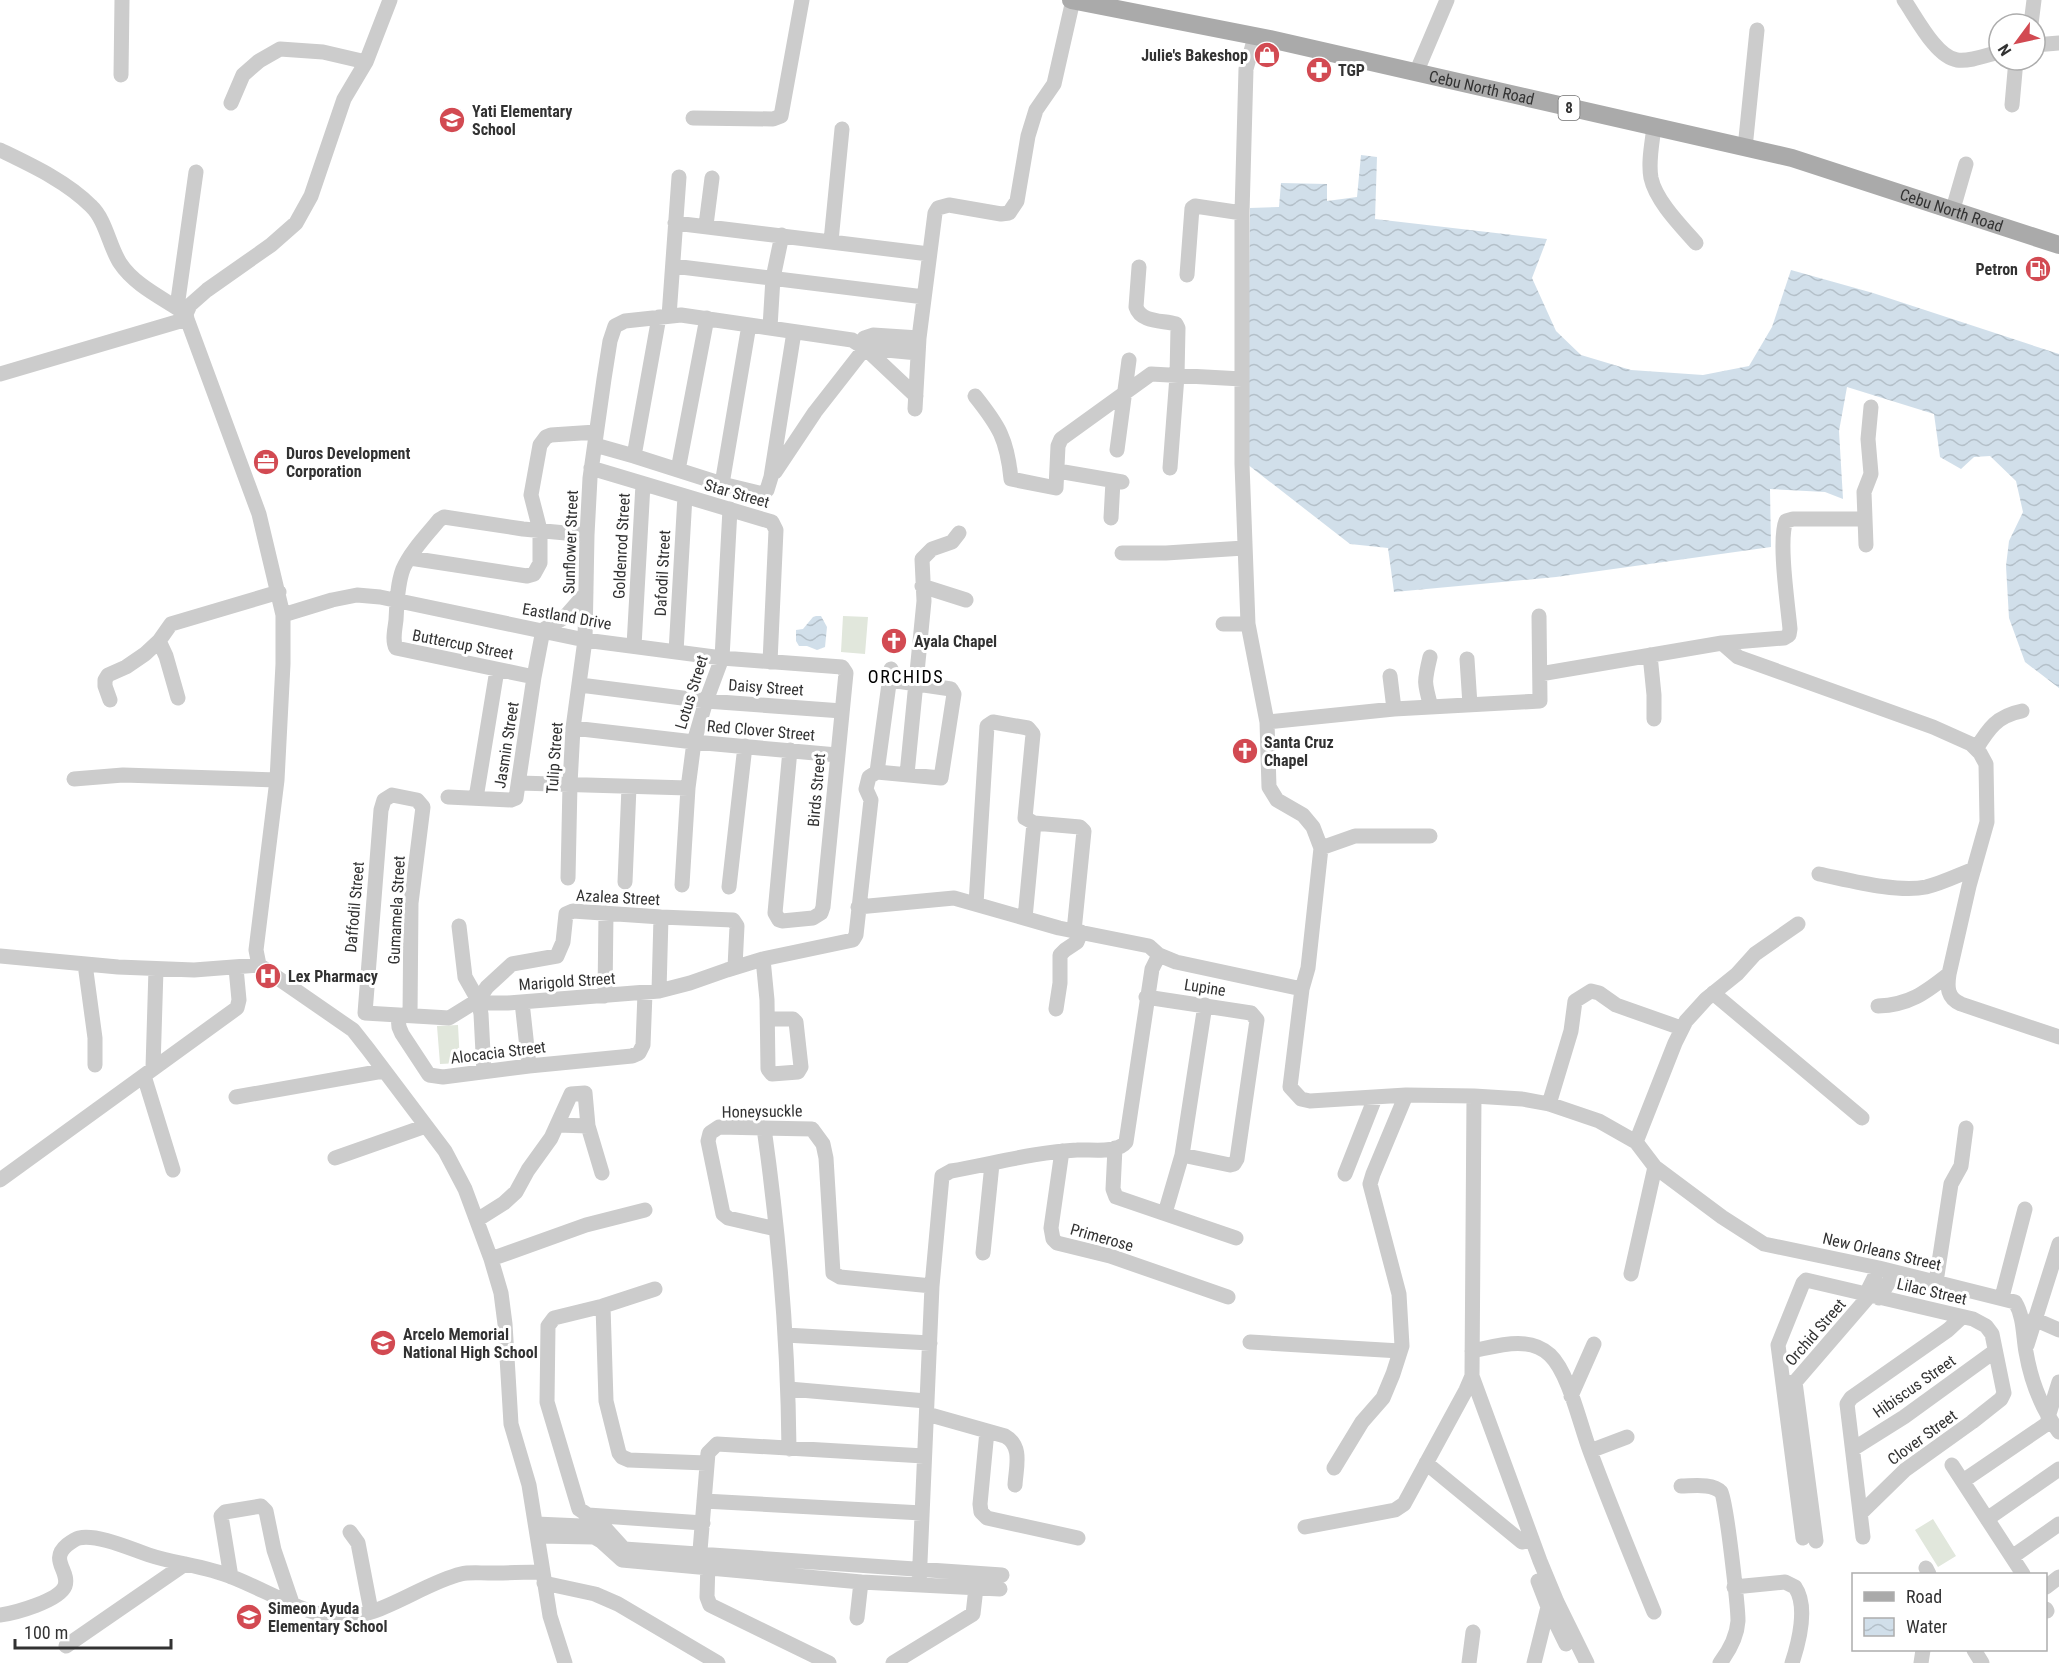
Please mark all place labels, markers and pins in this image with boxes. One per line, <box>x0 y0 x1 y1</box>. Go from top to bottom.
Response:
shop icon: Julie's Bakeshop <box>1252 40 1282 70</box>
place label: Julie's Bakeshop <box>1141 46 1248 65</box>
pharmacy icon: TGP <box>1304 55 1334 85</box>
place label: TGP <box>1338 61 1365 80</box>
place label: Yati Elementary School <box>472 102 572 139</box>
school or university icon: Yati Elementary School <box>437 105 467 135</box>
fuel station icon: Petron <box>2023 254 2053 284</box>
place label: Petron <box>1976 260 2018 279</box>
place label: Duros Development Corporation <box>286 444 410 481</box>
office icon: Duros Development Corporation <box>251 447 281 477</box>
church icon: Ayala Chapel <box>879 626 909 656</box>
place label: Ayala Chapel <box>914 632 997 651</box>
place label: Santa Cruz Chapel <box>1264 733 1334 770</box>
church icon: Santa Cruz Chapel <box>1230 736 1260 766</box>
hospital icon: Lex Pharmacy <box>253 961 283 991</box>
place label: Lex Pharmacy <box>288 967 378 986</box>
place label: Arcelo Memorial National High School <box>403 1325 538 1362</box>
school or university icon: Arcelo Memorial National High School <box>368 1328 398 1358</box>
place label: Simeon Ayuda Elementary School <box>268 1599 387 1636</box>
school or university icon: Simeon Ayuda Elementary School <box>234 1602 264 1632</box>

